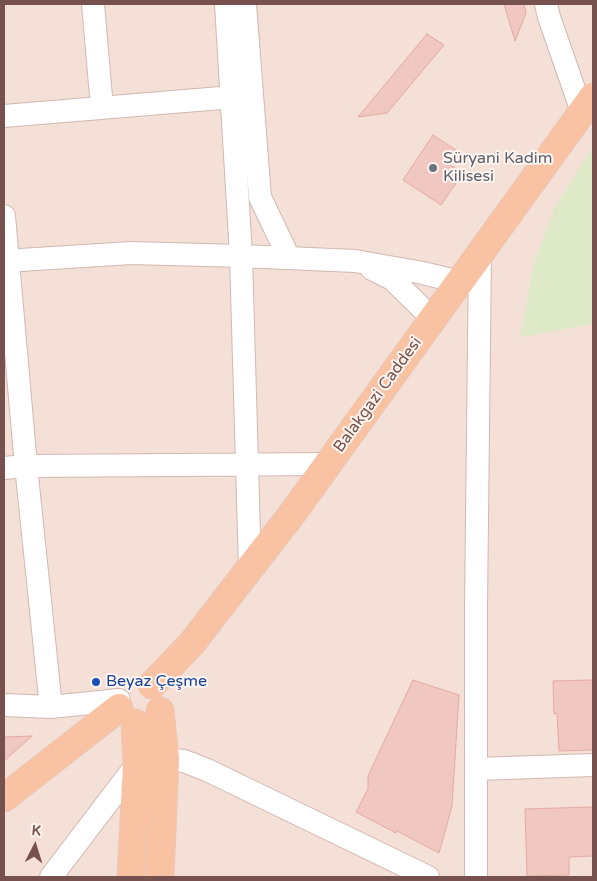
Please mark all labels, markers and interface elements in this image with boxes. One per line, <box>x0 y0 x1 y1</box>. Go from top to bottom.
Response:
place label: Süryani Kadim Kilisesi <box>443 149 552 187</box>
marker: Süryani Kadim Kilisesi <box>427 162 439 174</box>
street label: Balakgazi Caddesi <box>330 334 426 456</box>
place label: Beyaz Çeşme <box>106 672 207 692</box>
marker: Beyaz Çeşme <box>90 676 102 688</box>
north arrow <box>10 821 60 871</box>
text: K <box>31 822 42 839</box>

